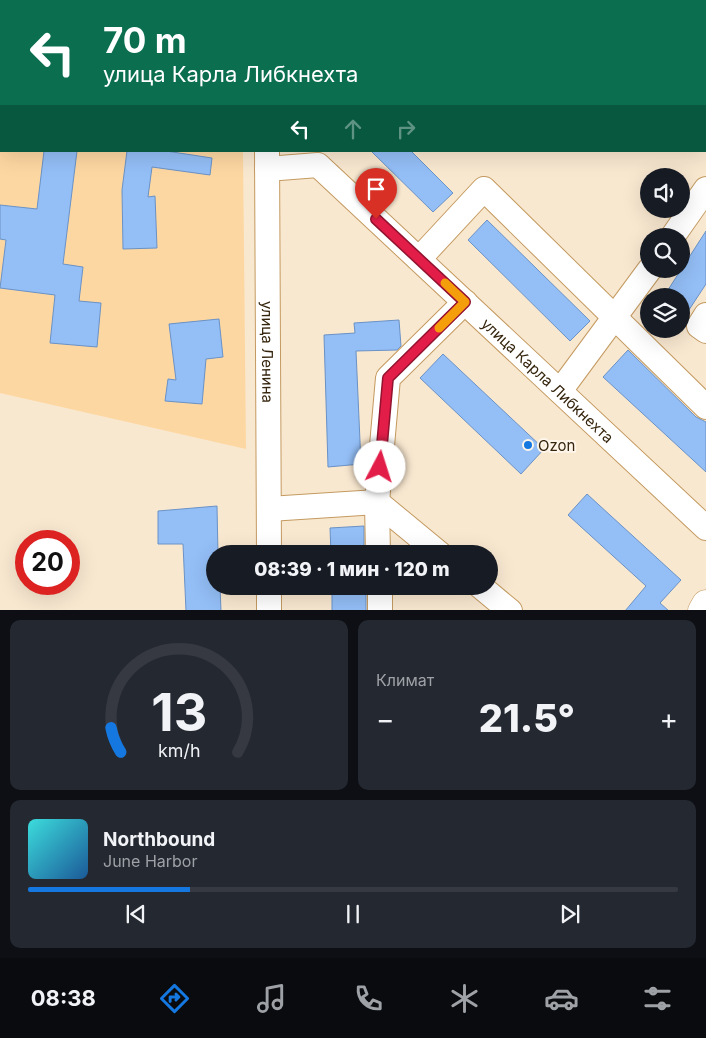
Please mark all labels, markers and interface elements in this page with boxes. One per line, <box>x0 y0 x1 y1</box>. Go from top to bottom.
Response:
text: 70 m <box>103 19 187 61</box>
icon: left <box>20 20 85 85</box>
text: улица Карла Либкнехта <box>103 61 358 87</box>
icon: left <box>286 115 314 143</box>
icon: ahead <box>339 115 367 143</box>
icon: right <box>392 115 420 143</box>
pin <box>355 168 397 219</box>
map controls <box>640 168 690 338</box>
button: sound <box>640 168 690 218</box>
icon: arrive <box>362 175 390 203</box>
button: search <box>640 228 690 278</box>
button: layers <box>640 288 690 338</box>
street label: улица Ленина <box>258 301 278 403</box>
street label: улица Карла Либкнехта <box>478 314 618 447</box>
place label: Ozon <box>538 436 575 455</box>
marker: Ozon <box>522 439 534 451</box>
position arrow <box>353 440 405 492</box>
speed limit sign: 20 <box>15 530 80 595</box>
text: 08:39 · 1 мин · 120 m <box>254 558 450 581</box>
text: Климат <box>376 670 434 690</box>
text: 13 <box>151 681 207 744</box>
text: 21.5° <box>479 695 575 741</box>
text: − <box>376 702 395 736</box>
text: + <box>659 702 678 736</box>
text: km/h <box>158 740 200 761</box>
text: Northbound <box>103 828 215 851</box>
text: June Harbor <box>103 851 197 871</box>
icon: previous <box>122 900 150 928</box>
icon: pause <box>339 900 367 928</box>
icon: next <box>556 900 584 928</box>
icon: directions <box>157 981 192 1016</box>
icon: music <box>254 981 289 1016</box>
icon: phone <box>351 981 386 1016</box>
icon: climate <box>447 981 482 1016</box>
icon: car <box>544 981 579 1016</box>
icon: filters <box>640 981 675 1016</box>
text: 08:38 <box>31 985 96 1011</box>

